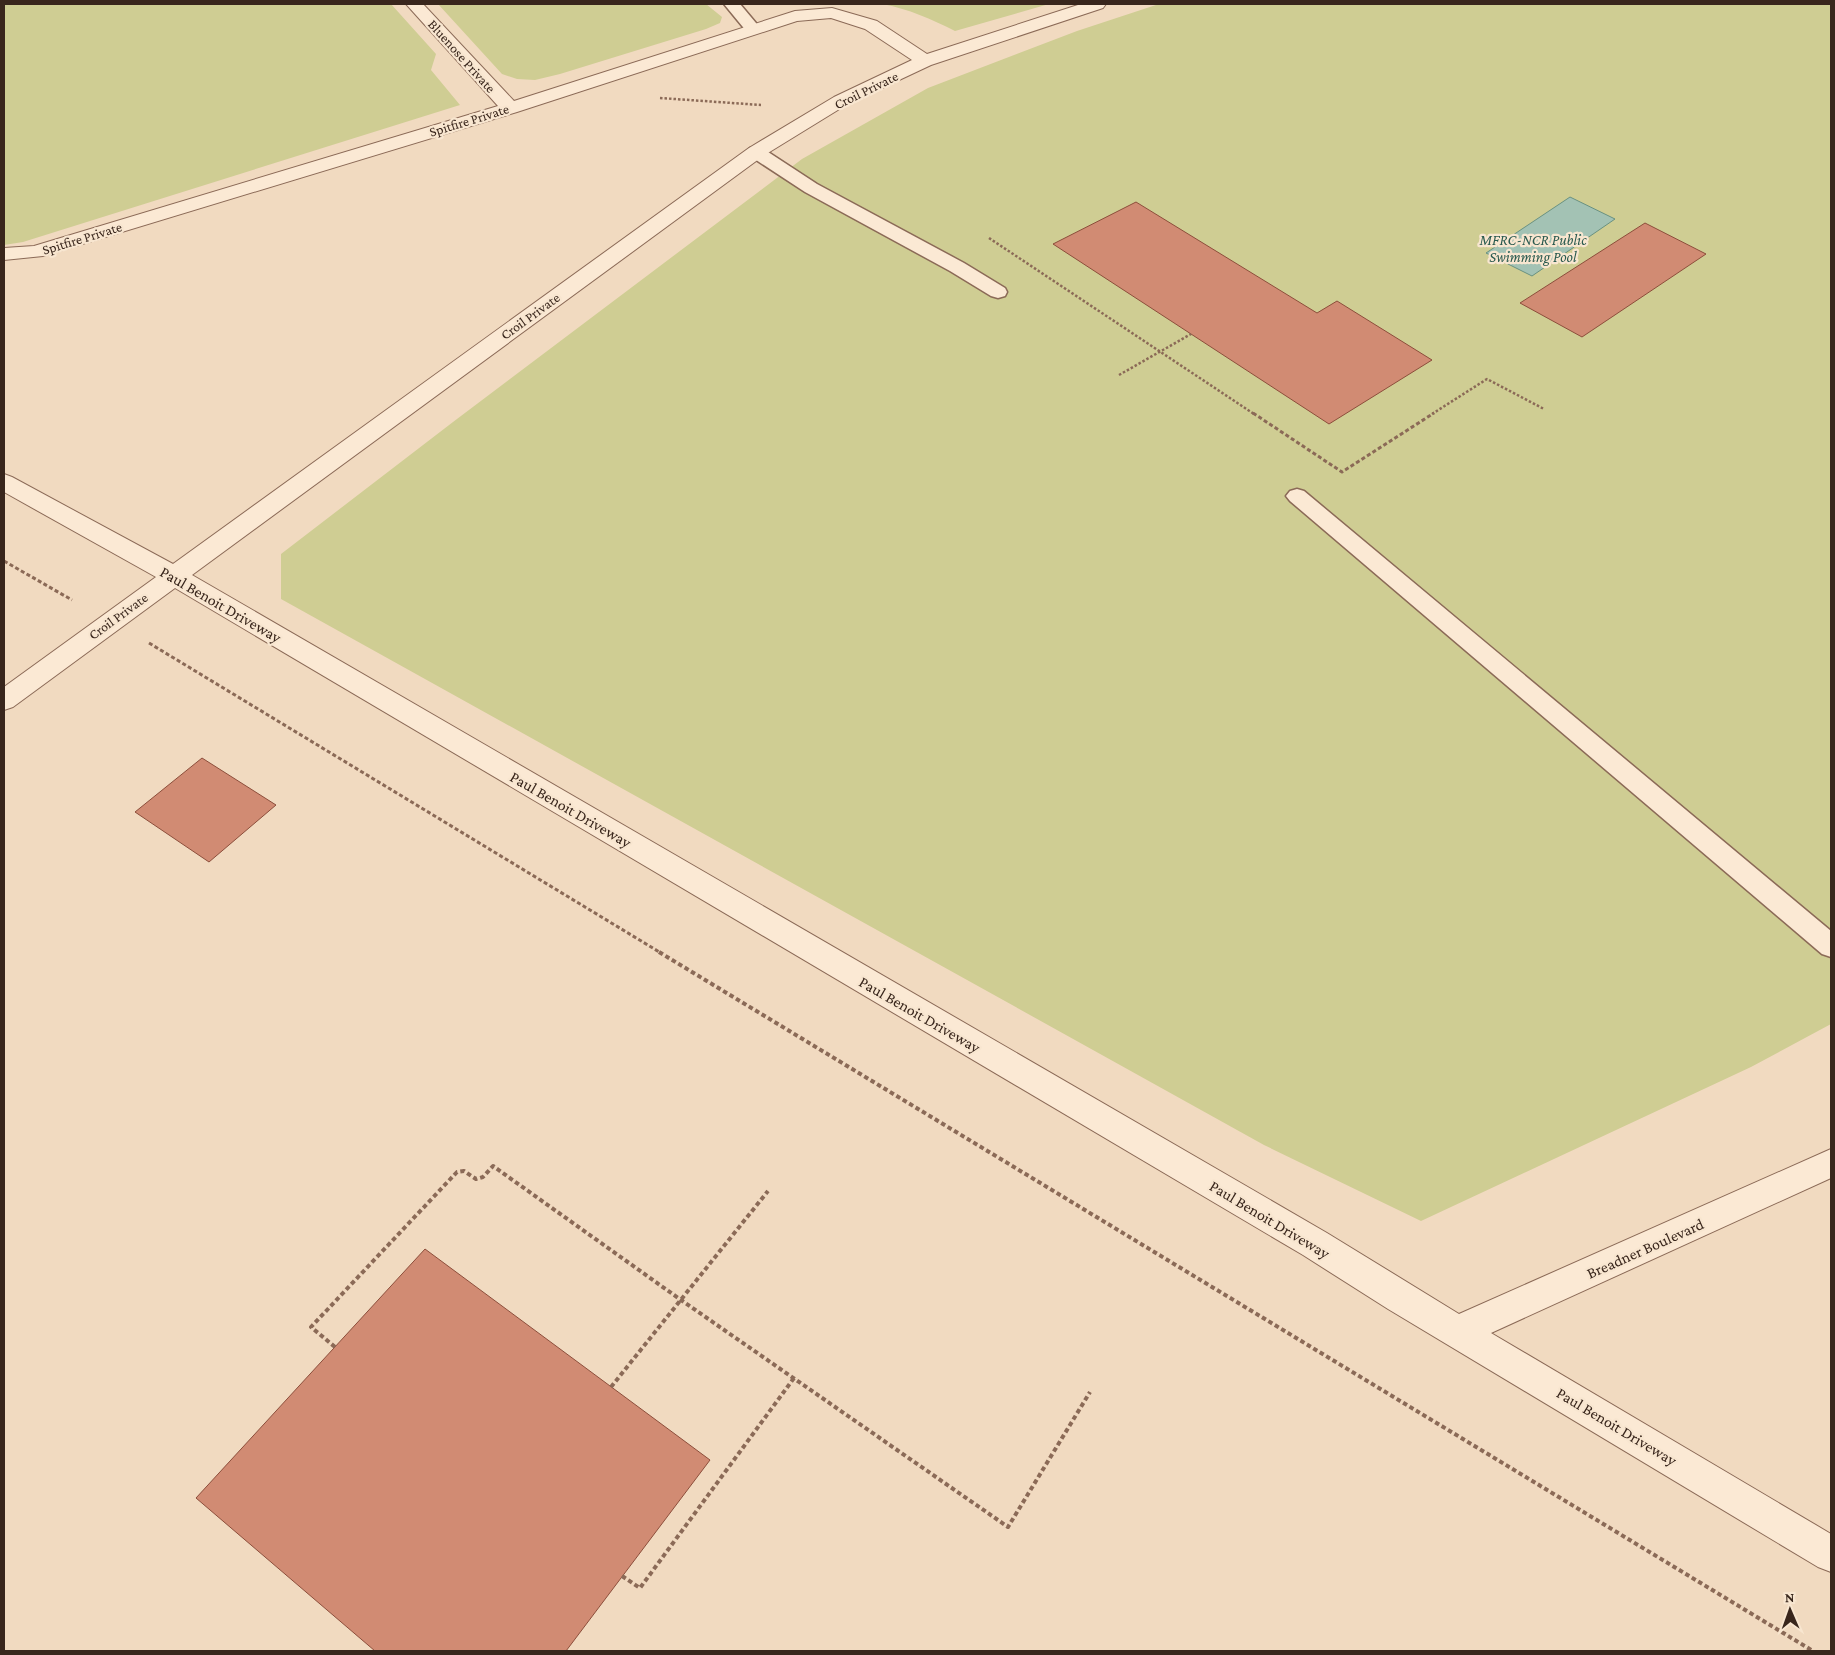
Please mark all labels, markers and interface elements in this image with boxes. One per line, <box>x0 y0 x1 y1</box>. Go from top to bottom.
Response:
street label: Bluenose Private <box>425 16 499 96</box>
street label: Croil Private <box>831 68 901 112</box>
street label: Spitfire Private <box>427 100 511 140</box>
street label: Spitfire Private <box>40 218 124 258</box>
water label: MFRC-NCR Public Swimming Pool <box>1479 232 1587 266</box>
street label: Croil Private <box>497 289 563 343</box>
street label: Paul Benoit Driveway <box>157 563 285 647</box>
street label: Croil Private <box>85 589 151 643</box>
street label: Paul Benoit Driveway <box>507 768 635 852</box>
street label: Paul Benoit Driveway <box>856 973 984 1057</box>
street label: Paul Benoit Driveway <box>1206 1177 1333 1263</box>
street label: Breadner Boulevard <box>1584 1215 1707 1282</box>
street label: Paul Benoit Driveway <box>1553 1384 1680 1470</box>
north arrow <box>1765 1585 1815 1635</box>
text: N <box>1784 1589 1795 1605</box>

